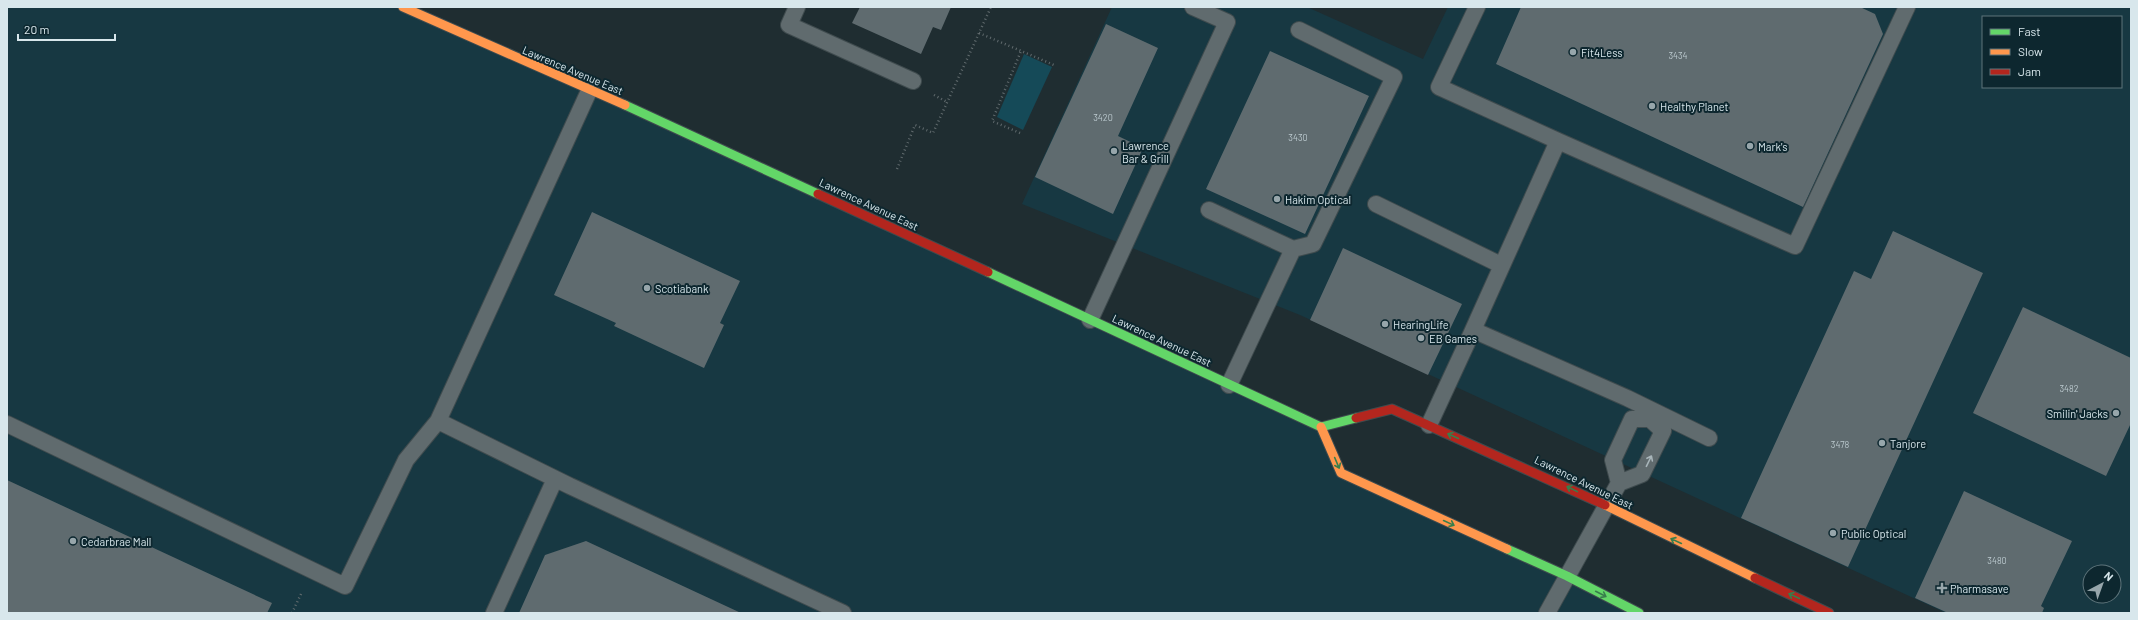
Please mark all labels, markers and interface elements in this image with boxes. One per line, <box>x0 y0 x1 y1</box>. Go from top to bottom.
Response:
scale bar <box>18 16 115 42</box>
legend <box>1982 16 2122 88</box>
text: 20 m <box>24 22 50 36</box>
text: Fast <box>2018 24 2041 38</box>
street label: Lawrence Avenue East <box>521 43 625 97</box>
text: Slow <box>2018 44 2043 58</box>
place label: Fit4Less <box>1581 46 1623 59</box>
marker: Fit4Less <box>1568 47 1578 57</box>
house number: 3434 <box>1668 50 1688 61</box>
text: Jam <box>2018 64 2041 78</box>
place label: Healthy Planet <box>1660 100 1729 113</box>
marker: Healthy Planet <box>1647 101 1657 111</box>
house number: 3420 <box>1093 112 1113 123</box>
house number: 3430 <box>1288 132 1308 143</box>
place label: Lawrence Bar & Grill <box>1122 139 1169 165</box>
place label: Mark's <box>1758 140 1787 153</box>
marker: Mark's <box>1745 141 1755 151</box>
marker: Lawrence Bar & Grill <box>1109 146 1119 156</box>
street label: Lawrence Avenue East <box>817 175 921 233</box>
place label: Hakim Optical <box>1285 193 1351 206</box>
marker: Hakim Optical <box>1272 194 1282 204</box>
place label: Scotiabank <box>655 282 709 295</box>
marker: Scotiabank <box>642 283 652 293</box>
street label: Lawrence Avenue East <box>1110 311 1214 369</box>
place label: HearingLife <box>1393 318 1449 331</box>
marker: HearingLife <box>1380 319 1390 329</box>
place label: EB Games <box>1429 332 1477 345</box>
marker: EB Games <box>1416 333 1426 343</box>
house number: 3482 <box>2059 383 2079 394</box>
place label: Smilin' Jacks <box>2047 407 2108 420</box>
marker: Smilin' Jacks <box>2111 408 2121 418</box>
one-way arrow <box>1448 431 1460 439</box>
place label: Tanjore <box>1890 437 1926 450</box>
marker: Tanjore <box>1877 438 1887 448</box>
house number: 3478 <box>1831 439 1849 450</box>
street label: Lawrence Avenue East <box>1533 453 1635 511</box>
one-way arrow <box>1646 455 1653 467</box>
one-way arrow <box>1333 456 1341 468</box>
one-way arrow <box>1566 485 1578 492</box>
one-way arrow <box>1442 520 1454 527</box>
place label: Public Optical <box>1841 527 1906 540</box>
marker: Public Optical <box>1828 528 1838 538</box>
place label: Cedarbrae Mall <box>81 535 151 548</box>
marker: Cedarbrae Mall <box>68 536 78 546</box>
one-way arrow <box>1671 537 1683 544</box>
house number: 3480 <box>1987 555 2007 566</box>
north arrow <box>2082 564 2122 604</box>
text: N <box>2102 569 2116 583</box>
place label: Pharmasave <box>1950 582 2009 595</box>
marker: Pharmasave <box>1937 583 1947 593</box>
one-way arrow <box>1595 591 1607 598</box>
one-way arrow <box>1788 592 1800 599</box>

